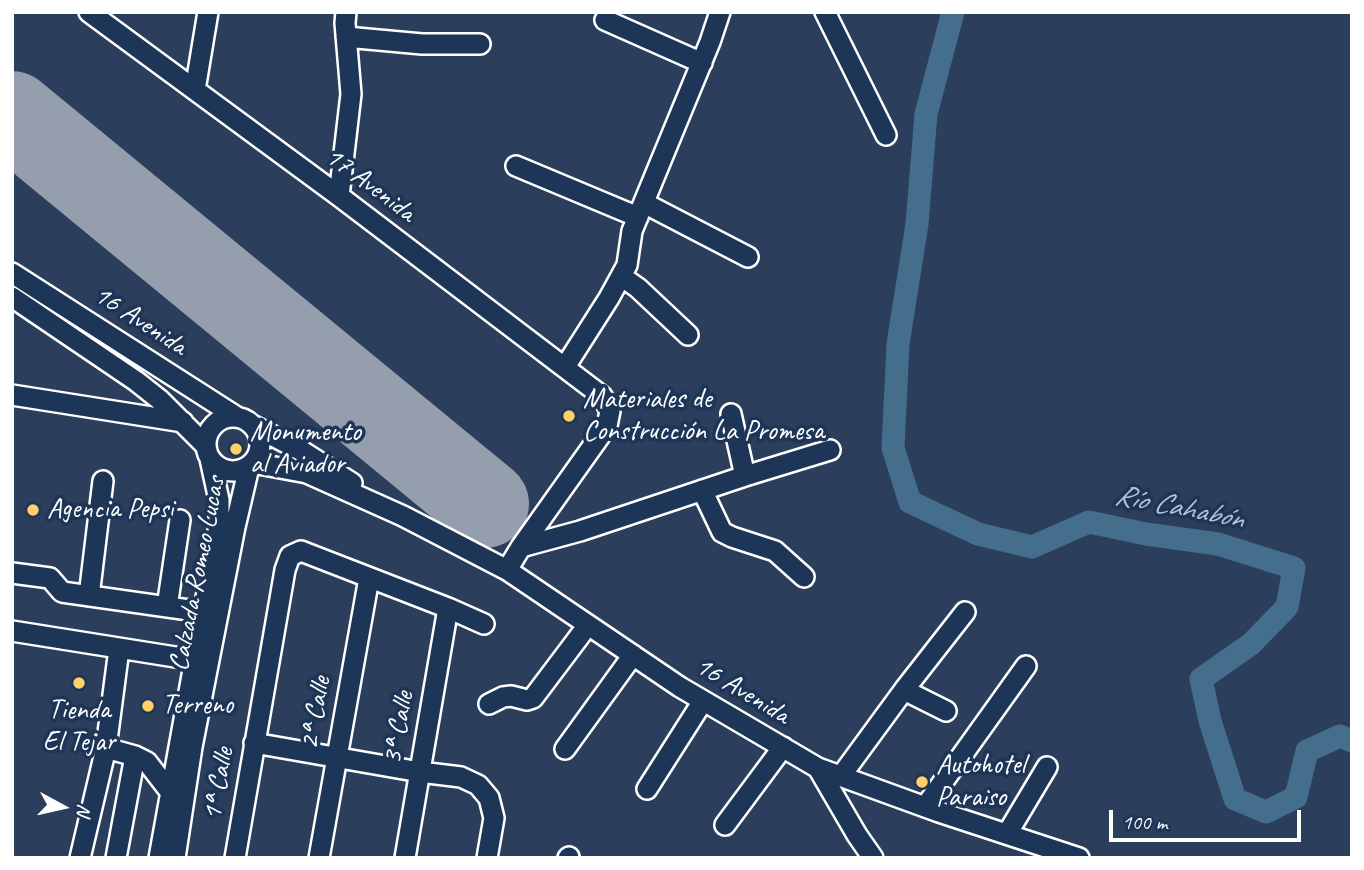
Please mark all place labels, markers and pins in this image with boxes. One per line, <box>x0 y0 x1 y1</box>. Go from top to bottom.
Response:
place label: Materiales de Construcción La Promesa <box>583 383 824 449</box>
marker: Materiales de Construcción La Promesa <box>561 408 577 424</box>
place label: Monumento al Aviador <box>250 416 361 482</box>
marker: Monumento al Aviador <box>228 441 244 457</box>
place label: Agencia Pepsi <box>47 493 174 527</box>
marker: Agencia Pepsi <box>25 502 41 518</box>
marker: Tienda El Tejar <box>71 675 87 691</box>
place label: Terreno <box>162 689 233 723</box>
place label: Tienda El Tejar <box>43 694 115 760</box>
marker: Terreno <box>140 698 156 714</box>
place label: Autohotel Paraiso <box>936 749 1025 815</box>
marker: Autohotel Paraiso <box>914 774 930 790</box>

